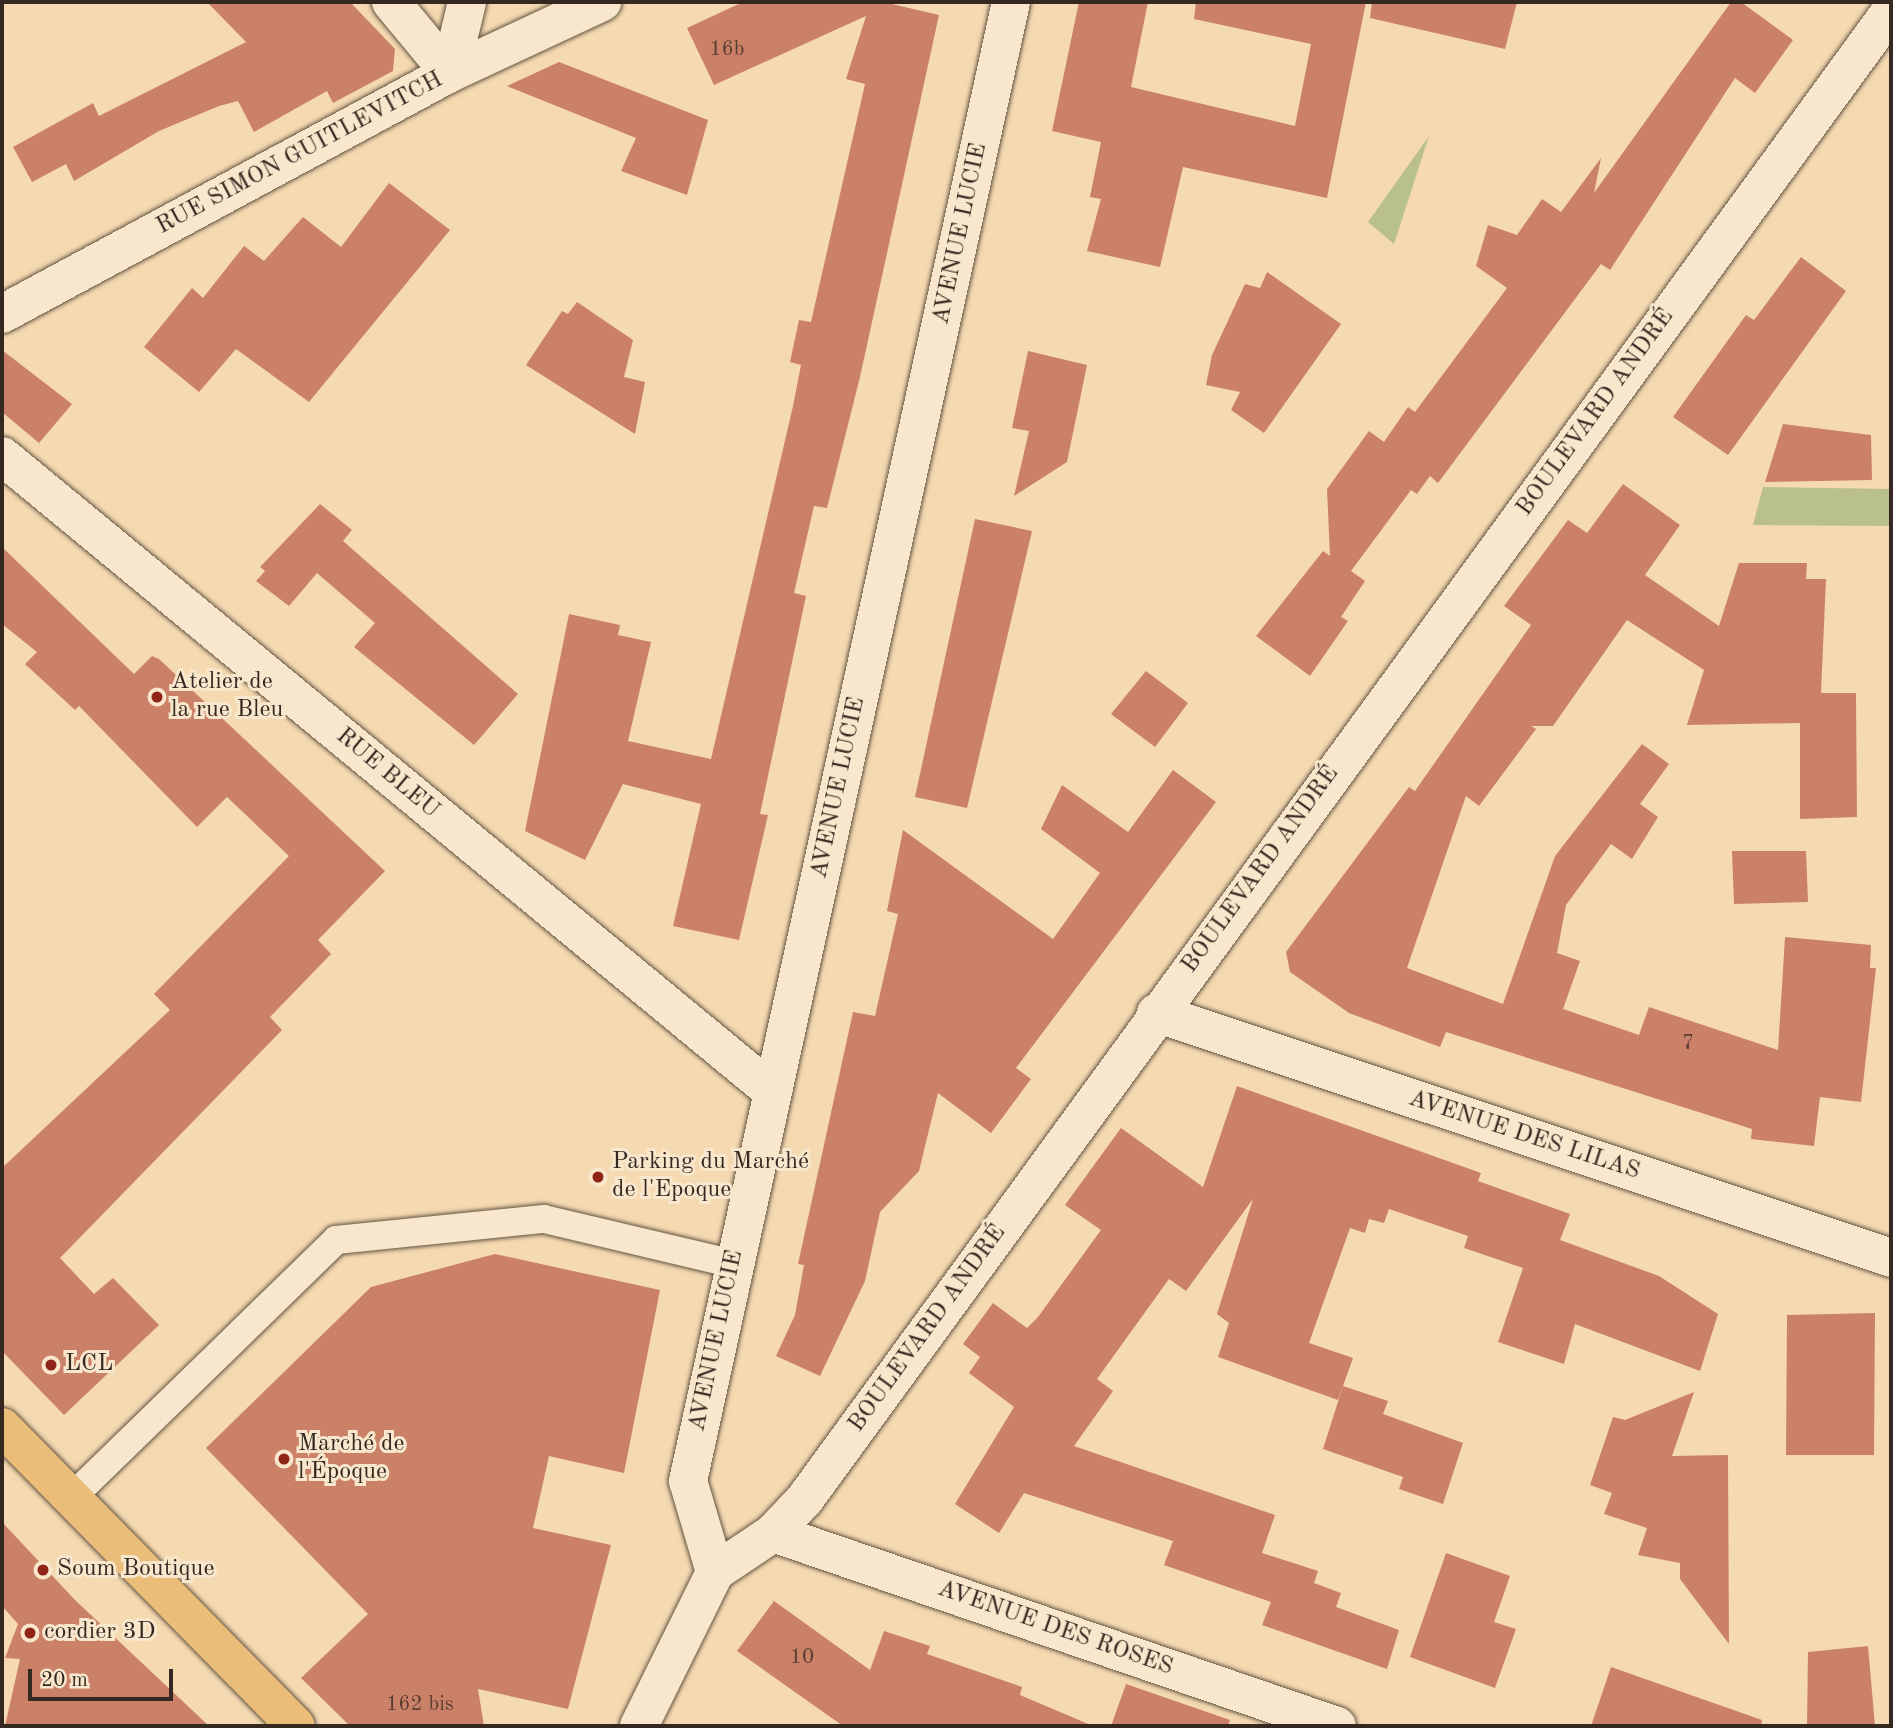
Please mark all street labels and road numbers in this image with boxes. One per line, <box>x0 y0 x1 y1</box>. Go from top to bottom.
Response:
street label: RUE SIMON GUITLEVITCH <box>152 66 448 242</box>
street label: AVENUE LUCIE <box>928 141 994 327</box>
street label: BOULEVARD ANDRÉ <box>1511 304 1681 522</box>
street label: AVENUE LUCIE <box>806 695 872 881</box>
street label: RUE BLEU <box>329 722 445 826</box>
street label: BOULEVARD ANDRÉ <box>1176 761 1346 979</box>
street label: AVENUE DES LILAS <box>1405 1085 1643 1187</box>
street label: BOULEVARD ANDRÉ <box>843 1220 1013 1438</box>
street label: AVENUE LUCIE <box>684 1248 750 1434</box>
street label: AVENUE DES ROSES <box>933 1575 1177 1683</box>

